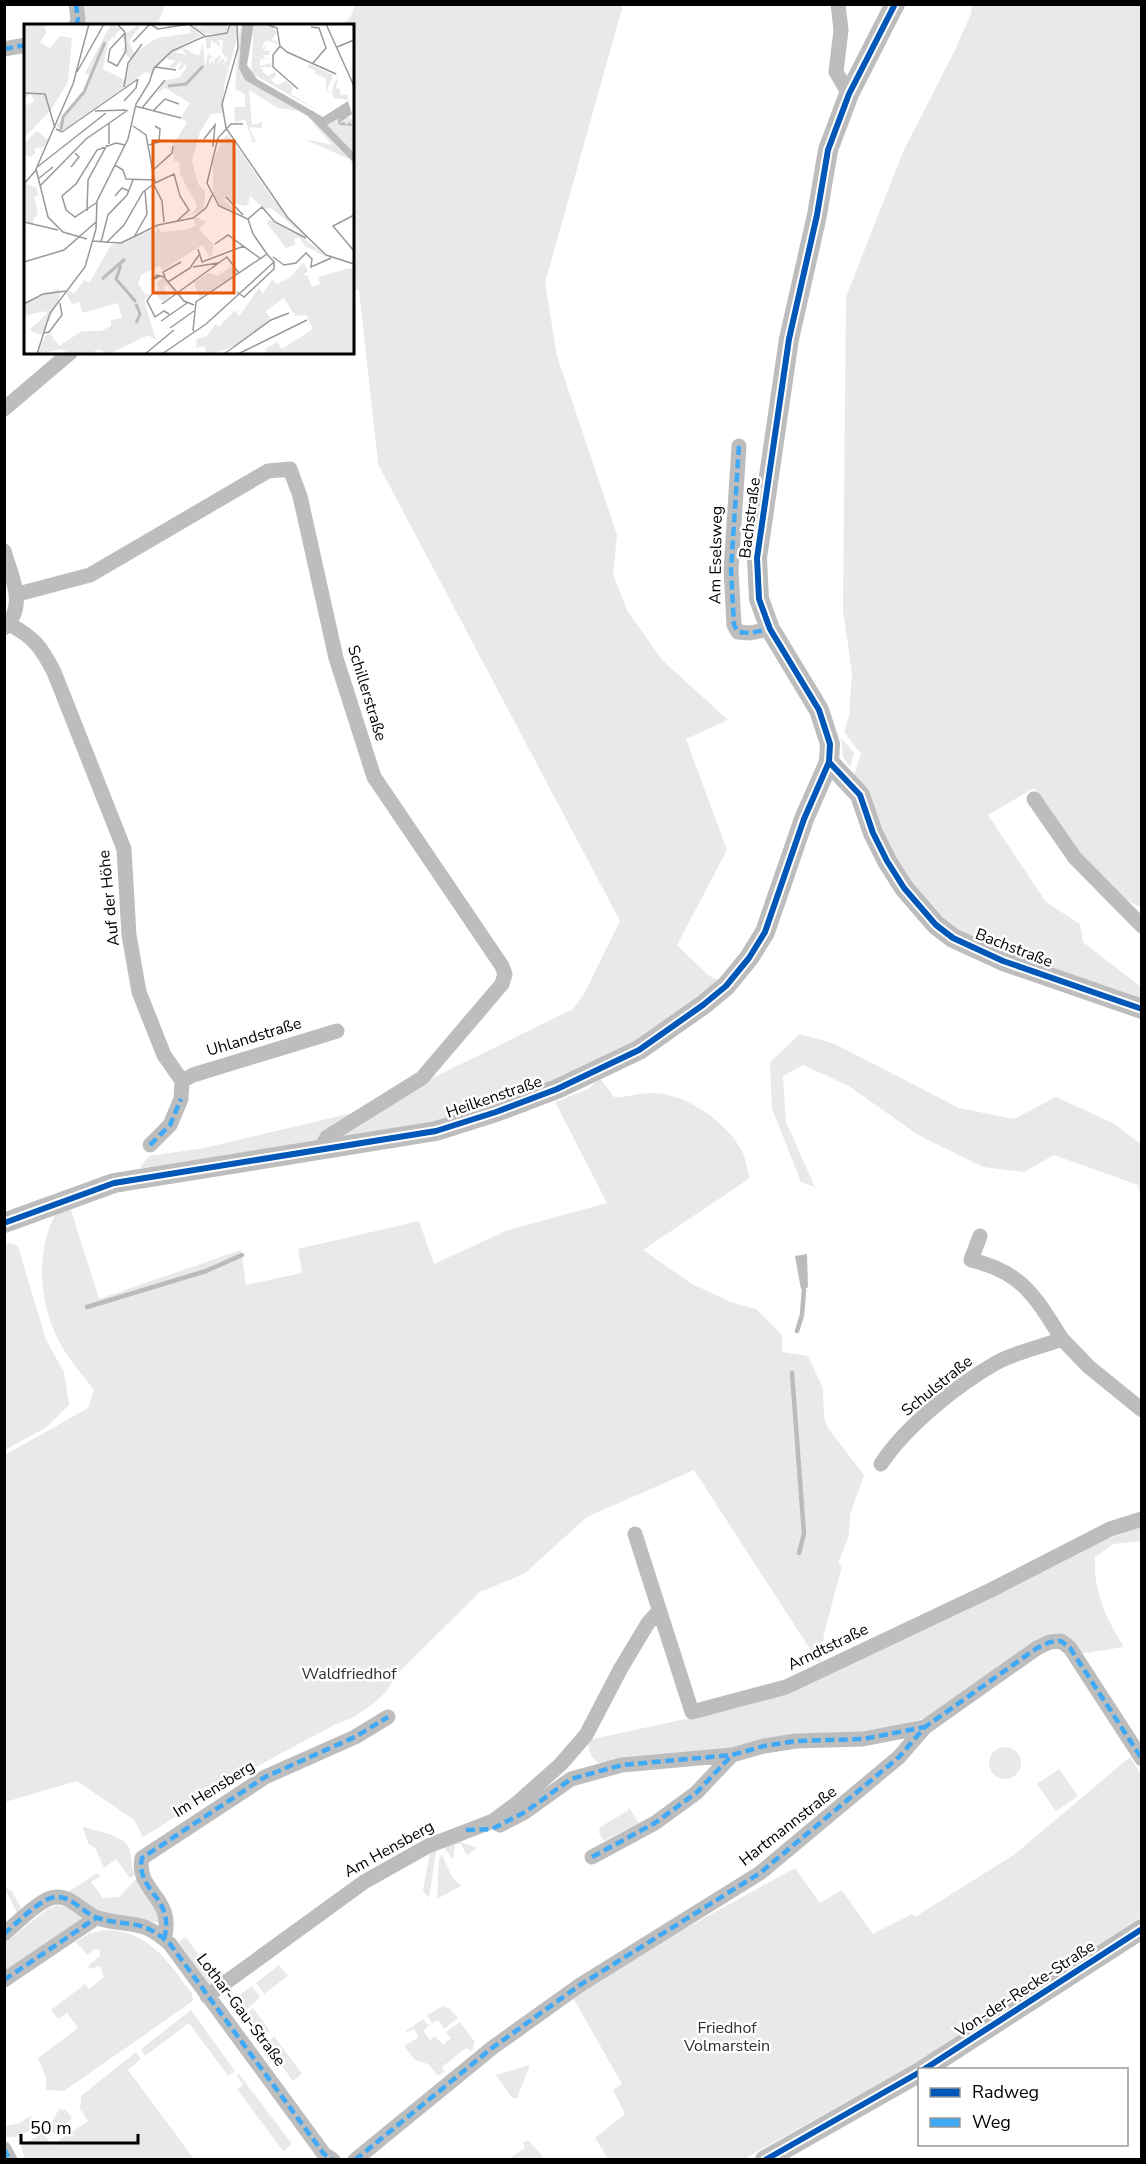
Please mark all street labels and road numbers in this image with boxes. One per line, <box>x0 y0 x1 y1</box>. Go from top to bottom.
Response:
street label: Bachstraße <box>734 476 766 560</box>
street label: Am Eselsweg <box>704 506 728 604</box>
street label: Schillerstraße <box>342 642 392 744</box>
street label: Auf der Höhe <box>93 849 125 947</box>
street label: Bachstraße <box>972 923 1056 973</box>
street label: Uhlandstraße <box>204 1012 304 1062</box>
street label: Heilkenstraße <box>443 1070 545 1124</box>
street label: Schulstraße <box>897 1350 977 1422</box>
street label: Arndtstraße <box>784 1618 872 1676</box>
street label: Im Hensberg <box>169 1755 259 1823</box>
street label: Hartmannstraße <box>735 1781 841 1871</box>
street label: Am Hensberg <box>340 1815 438 1883</box>
street label: Von-der-Recke-Straße <box>950 1936 1099 2043</box>
street label: Lothar-Gau-Straße <box>191 1949 291 2071</box>

